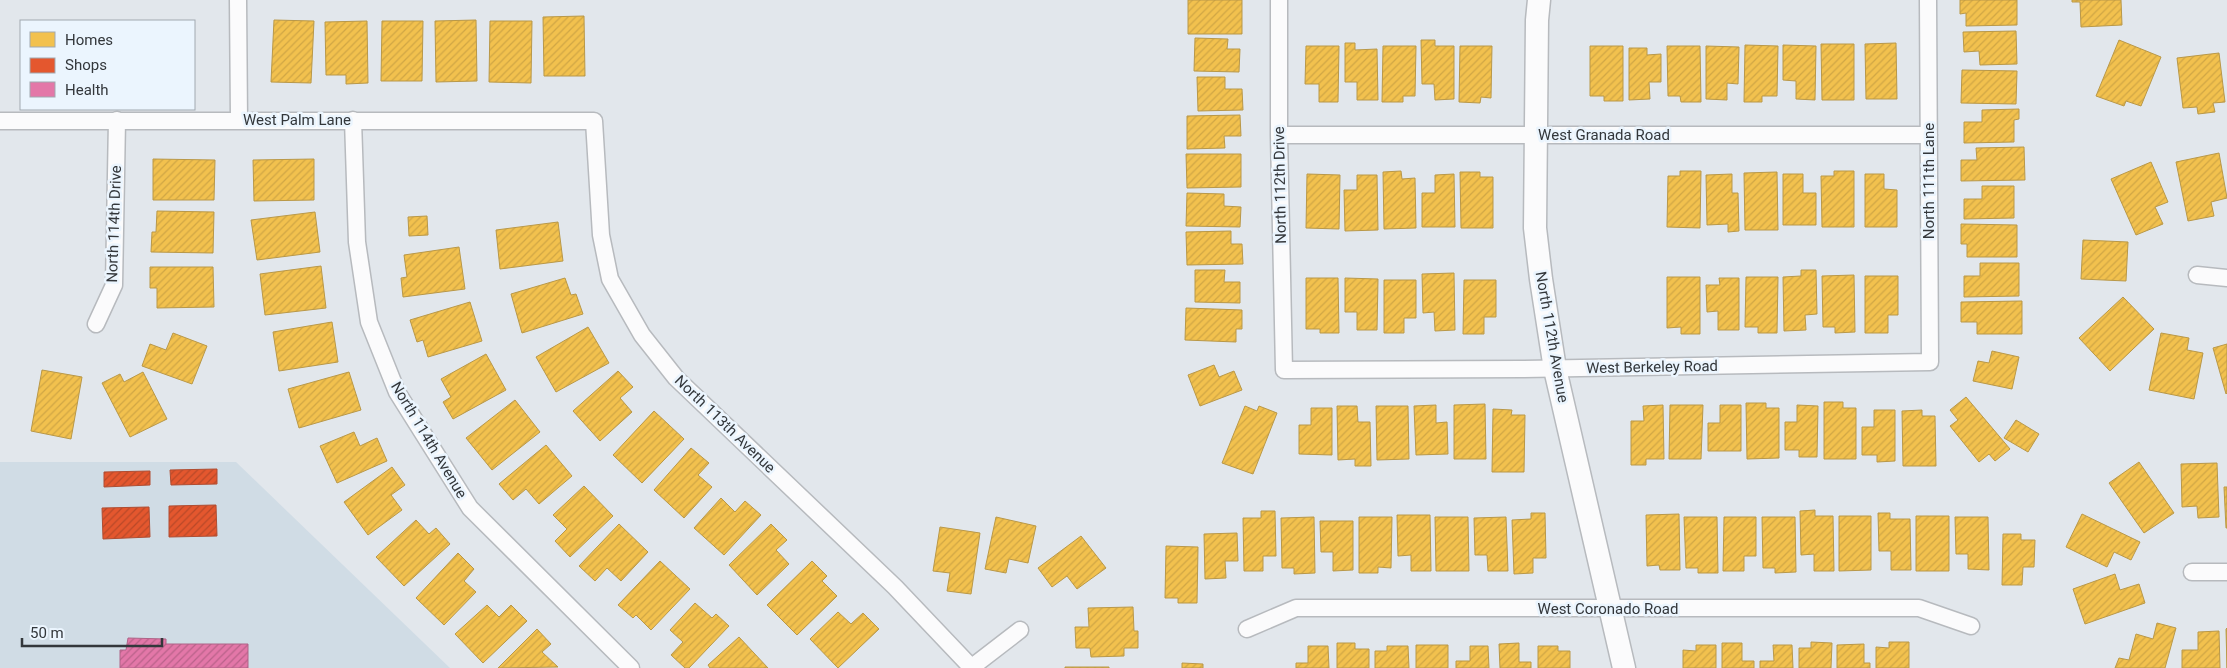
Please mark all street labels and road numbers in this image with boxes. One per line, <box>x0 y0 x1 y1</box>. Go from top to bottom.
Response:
street label: West Palm Lane <box>243 111 351 129</box>
street label: North 111th Lane <box>1920 123 1938 239</box>
street label: North 112th Drive <box>1270 126 1290 244</box>
street label: West Granada Road <box>1538 126 1670 144</box>
street label: North 114th Drive <box>103 165 125 283</box>
street label: North 112th Avenue <box>1532 270 1572 404</box>
street label: West Berkeley Road <box>1586 357 1718 377</box>
street label: North 113th Avenue <box>671 371 779 477</box>
street label: North 114th Avenue <box>387 378 471 502</box>
street label: West Coronado Road <box>1538 600 1678 618</box>

